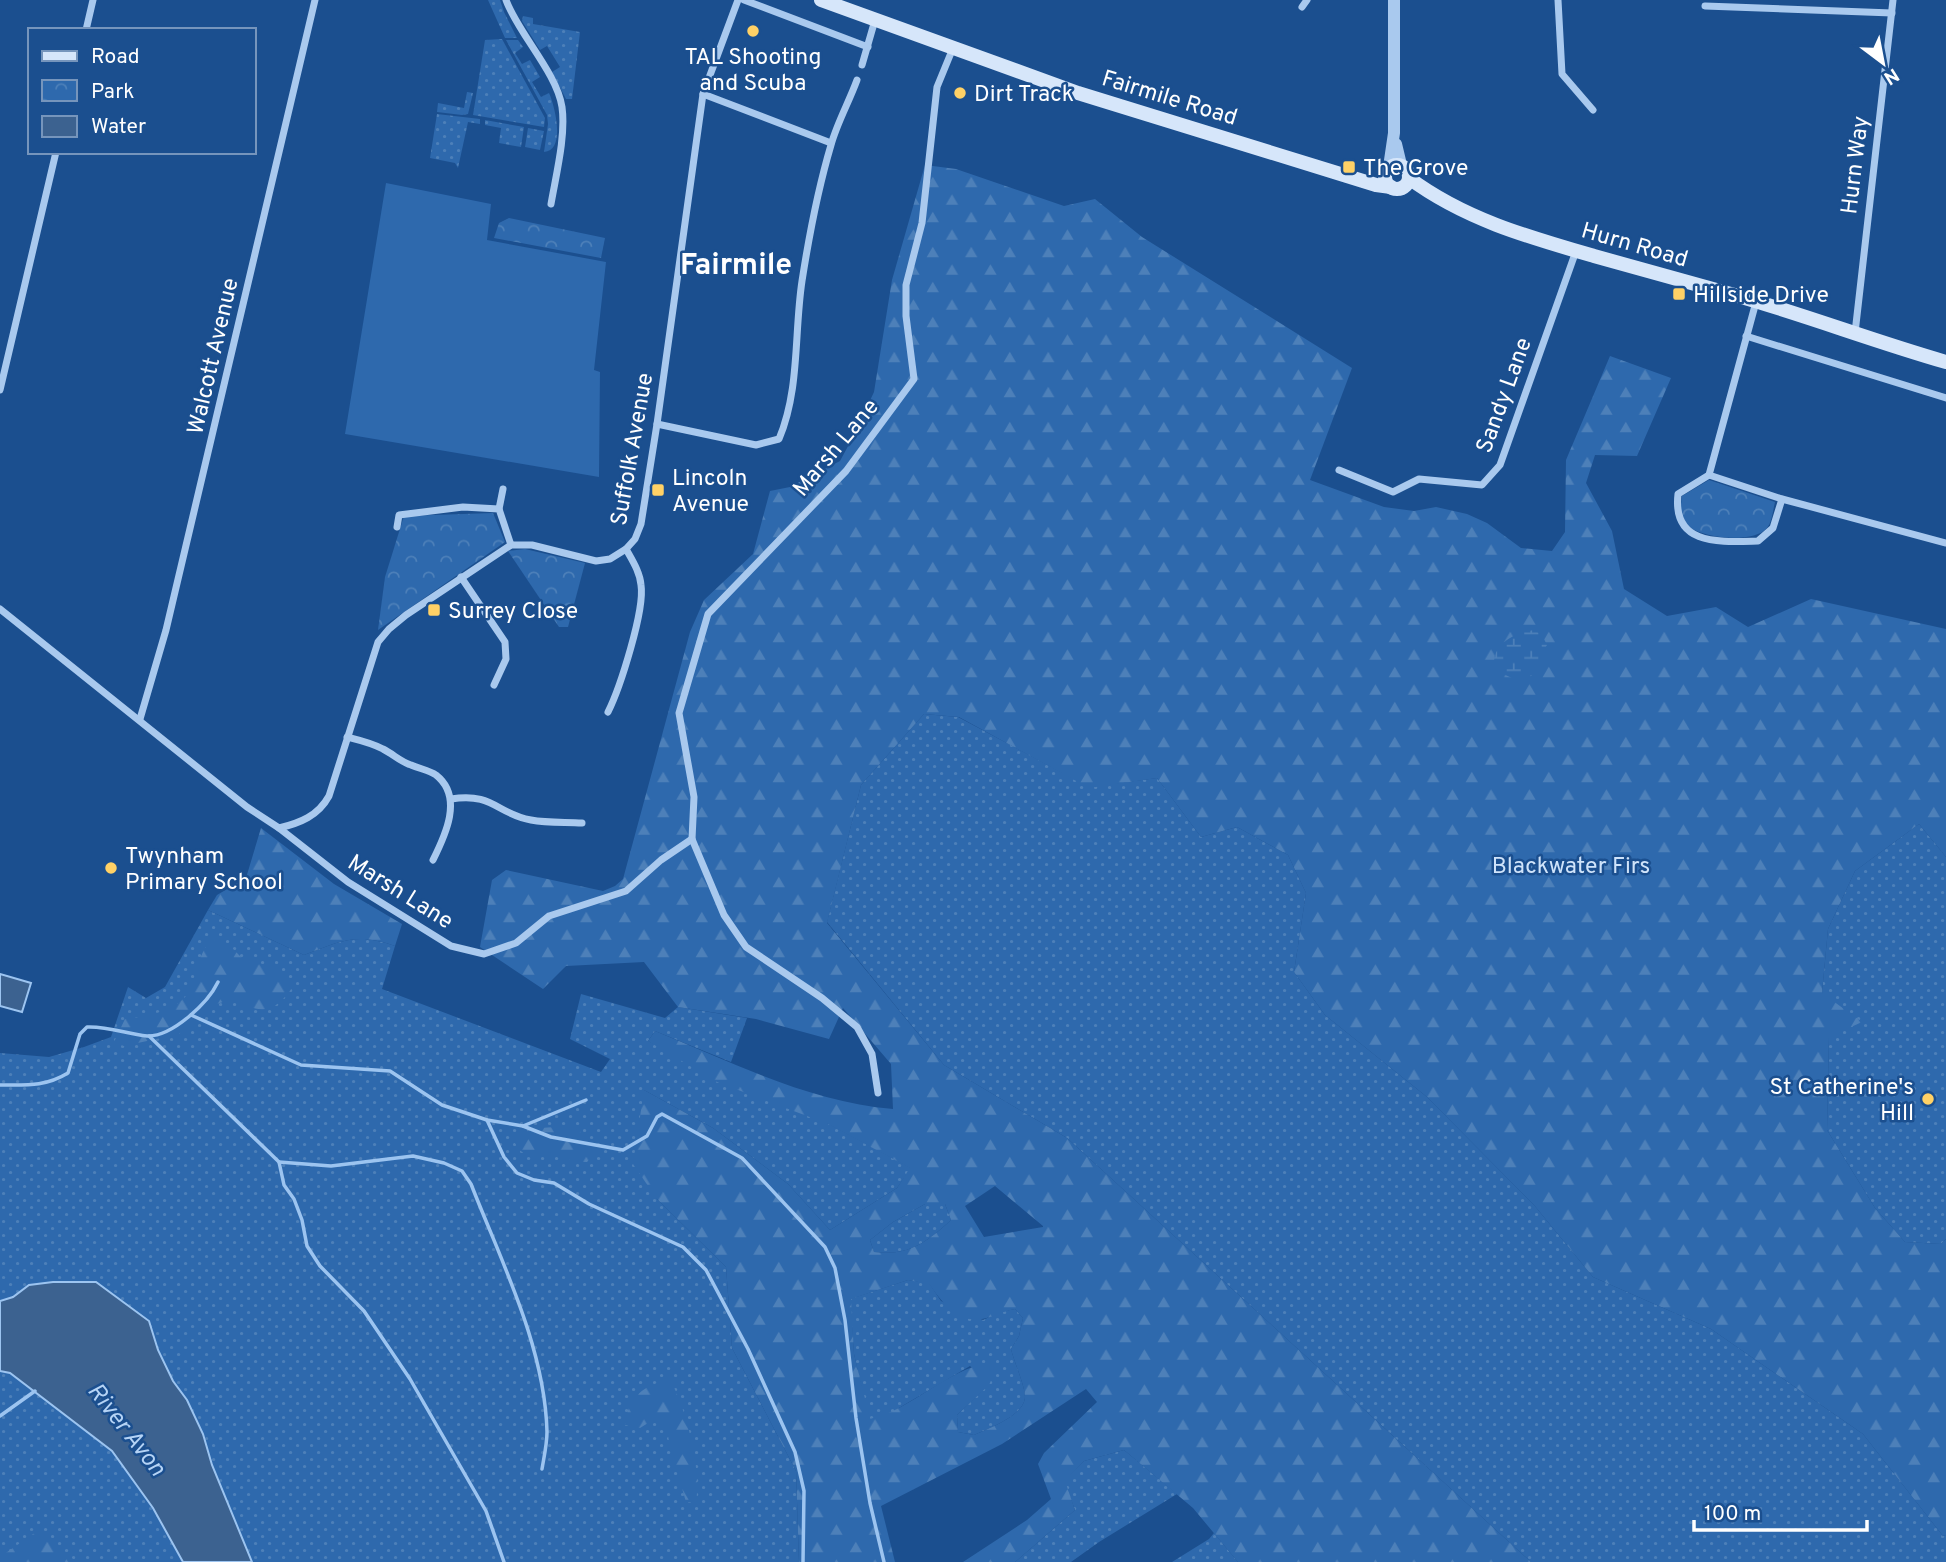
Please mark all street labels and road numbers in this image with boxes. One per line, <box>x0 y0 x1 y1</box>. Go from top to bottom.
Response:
street label: Fairmile Road <box>1098 65 1241 134</box>
street label: Hurn Way <box>1836 114 1877 216</box>
street label: Hurn Road <box>1578 217 1691 275</box>
street label: Walcott Avenue <box>182 276 247 438</box>
street label: Sandy Lane <box>1471 334 1540 458</box>
street label: Suffolk Avenue <box>606 371 661 528</box>
street label: Marsh Lane <box>788 394 886 504</box>
street label: Marsh Lane <box>342 849 458 937</box>

